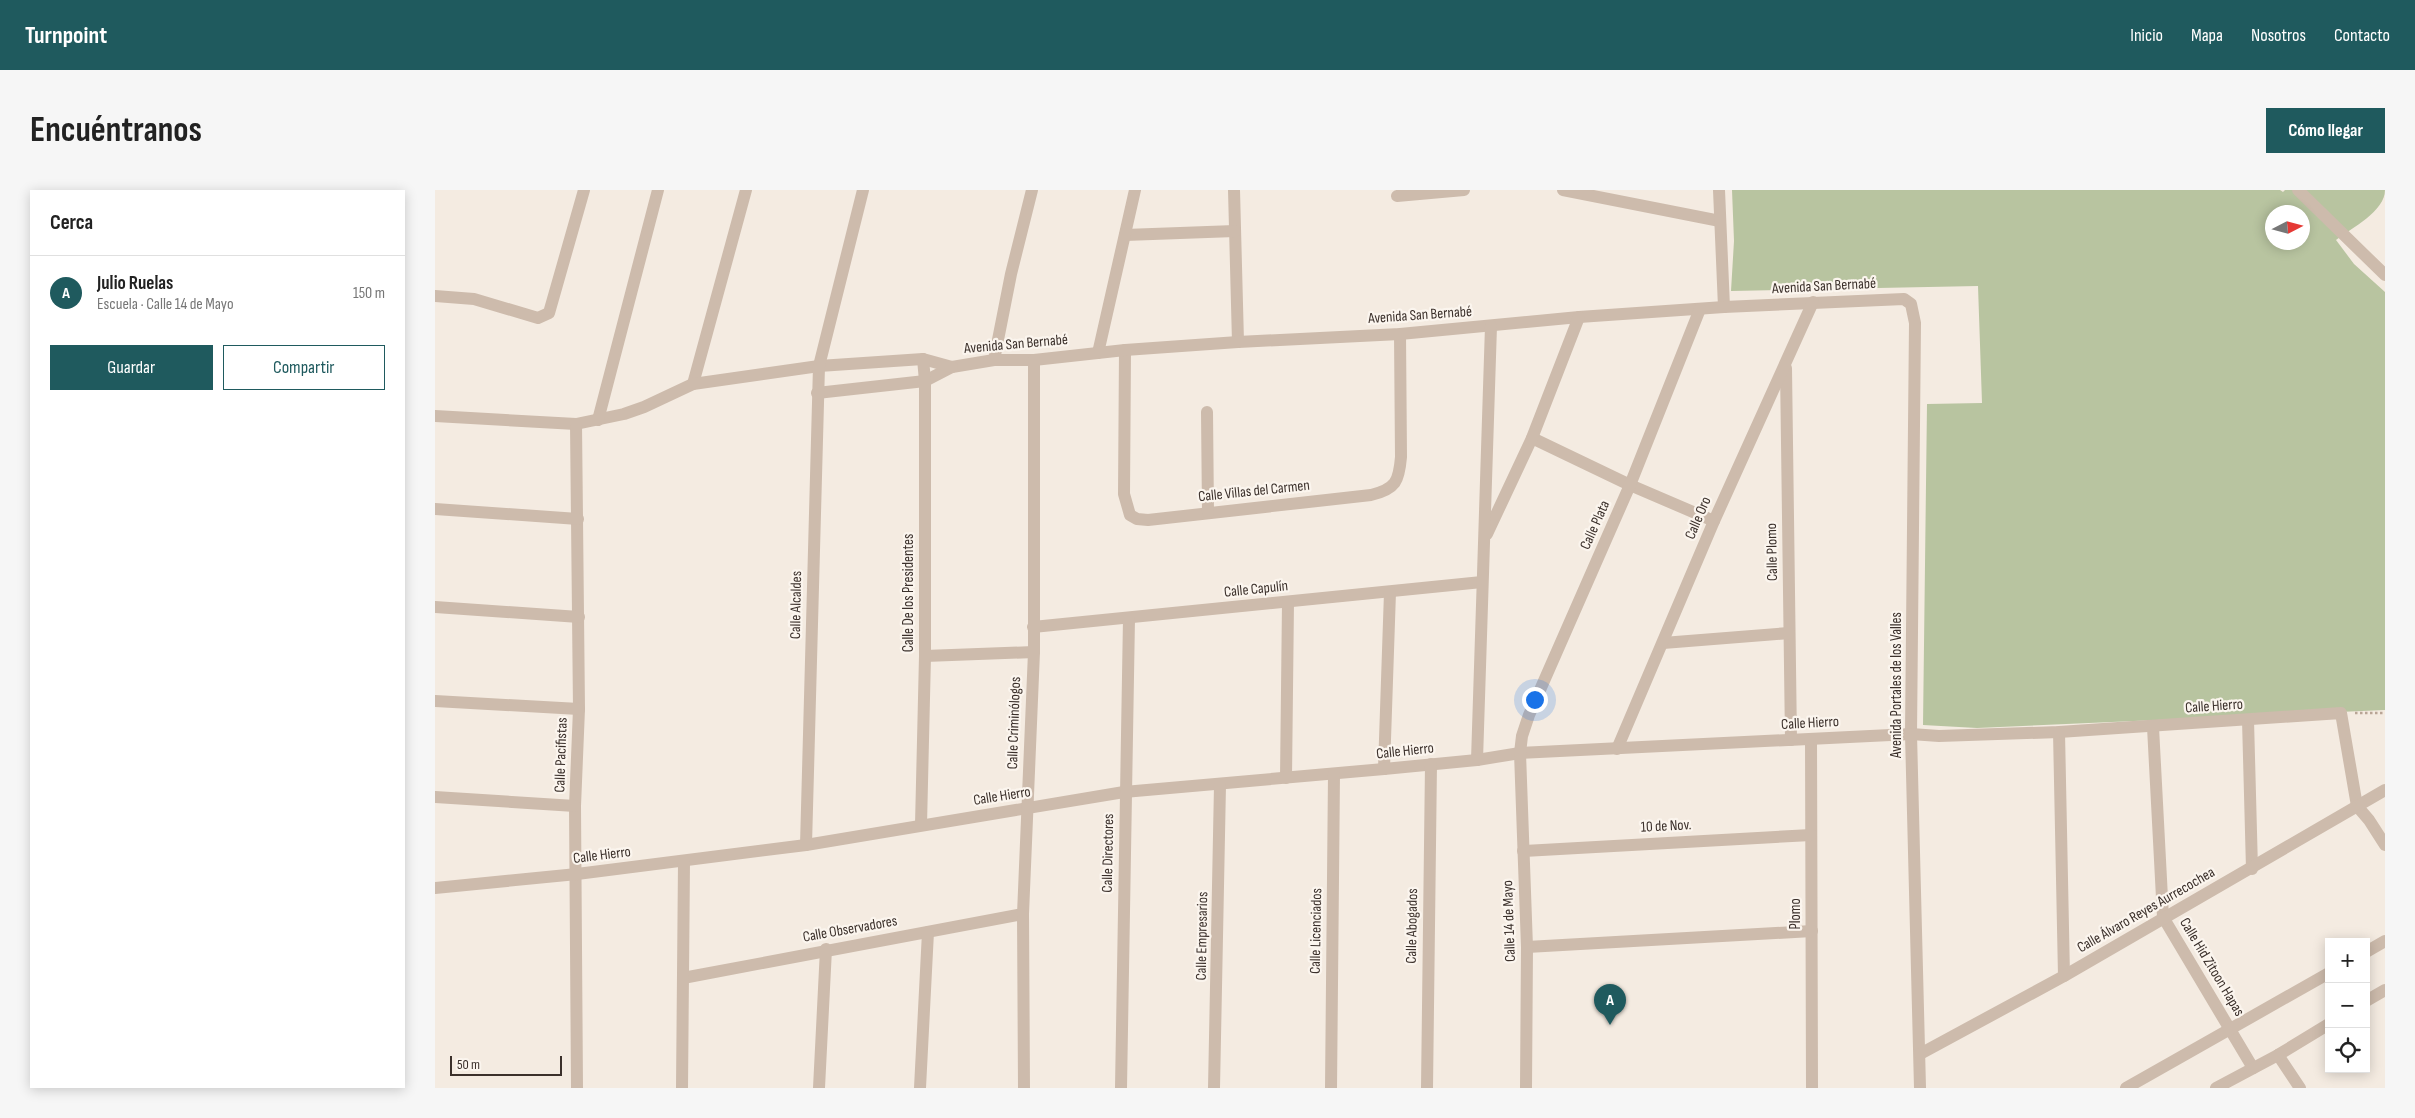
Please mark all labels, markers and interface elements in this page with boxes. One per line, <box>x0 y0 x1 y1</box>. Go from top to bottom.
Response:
text: Turnpoint <box>25 21 107 50</box>
text: Inicio <box>2130 25 2163 46</box>
text: Mapa <box>2191 25 2223 46</box>
text: Nosotros <box>2251 25 2306 46</box>
text: Contacto <box>2334 25 2390 46</box>
button: Cómo llegar <box>2266 108 2385 153</box>
text: Encuéntranos <box>30 109 202 152</box>
north arrow <box>2265 205 2310 250</box>
text: Cerca <box>50 210 93 235</box>
text: Julio Ruelas <box>97 272 173 295</box>
street label: Avenida San Bernabé <box>1771 274 1876 298</box>
text: A <box>62 284 70 303</box>
text: 150 m <box>353 284 385 303</box>
text: Escuela · Calle 14 de Mayo <box>97 295 234 314</box>
street label: Avenida San Bernabé <box>1366 302 1473 328</box>
street label: Avenida San Bernabé <box>962 330 1069 358</box>
button: Guardar <box>50 345 213 390</box>
button: Compartir <box>223 345 385 390</box>
street label: Calle Villas del Carmen <box>1197 476 1311 506</box>
street label: Calle Oro <box>1681 494 1715 542</box>
street label: Calle Plata <box>1576 497 1614 553</box>
street label: Calle Plomo <box>1762 523 1782 581</box>
street label: Calle De los Presidentes <box>899 534 918 652</box>
street label: Calle Alcaldes <box>786 571 806 639</box>
street label: Calle Capulín <box>1223 576 1289 602</box>
street label: Avenida Portales de los Valles <box>1887 612 1906 759</box>
street label: Calle Criminólogos <box>1003 676 1025 770</box>
your location <box>1522 687 1548 713</box>
street label: Calle Hierro <box>2184 695 2244 717</box>
street label: Calle Hierro <box>1781 712 1839 734</box>
street label: Calle Pacifistas <box>550 717 572 793</box>
street label: Calle Hierro <box>1375 739 1435 763</box>
street label: Calle Hierro <box>972 782 1032 810</box>
street label: Calle Directores <box>1098 813 1118 893</box>
street label: 10 de Nov. <box>1640 815 1692 837</box>
street label: Calle Hierro <box>572 842 632 868</box>
street label: Calle Álvaro Reyes Aurrecochea <box>2074 863 2218 957</box>
street label: Calle 14 de Mayo <box>1498 880 1520 962</box>
street label: Calle Licenciados <box>1306 888 1326 974</box>
street label: Calle Abogados <box>1402 888 1422 964</box>
street label: Calle Empresarios <box>1192 891 1212 981</box>
street label: Plomo <box>1786 898 1805 930</box>
street label: Calle Observadores <box>801 911 899 947</box>
street label: Calle Hid Zitoon Hapas <box>2175 914 2249 1020</box>
map controls <box>2325 938 2370 1073</box>
button: + <box>2325 938 2370 983</box>
button: − <box>2325 983 2370 1028</box>
pin: A <box>1594 984 1626 1025</box>
button: locate <box>2325 1028 2370 1073</box>
scale bar <box>450 1053 563 1076</box>
text: 50 m <box>457 1056 480 1073</box>

